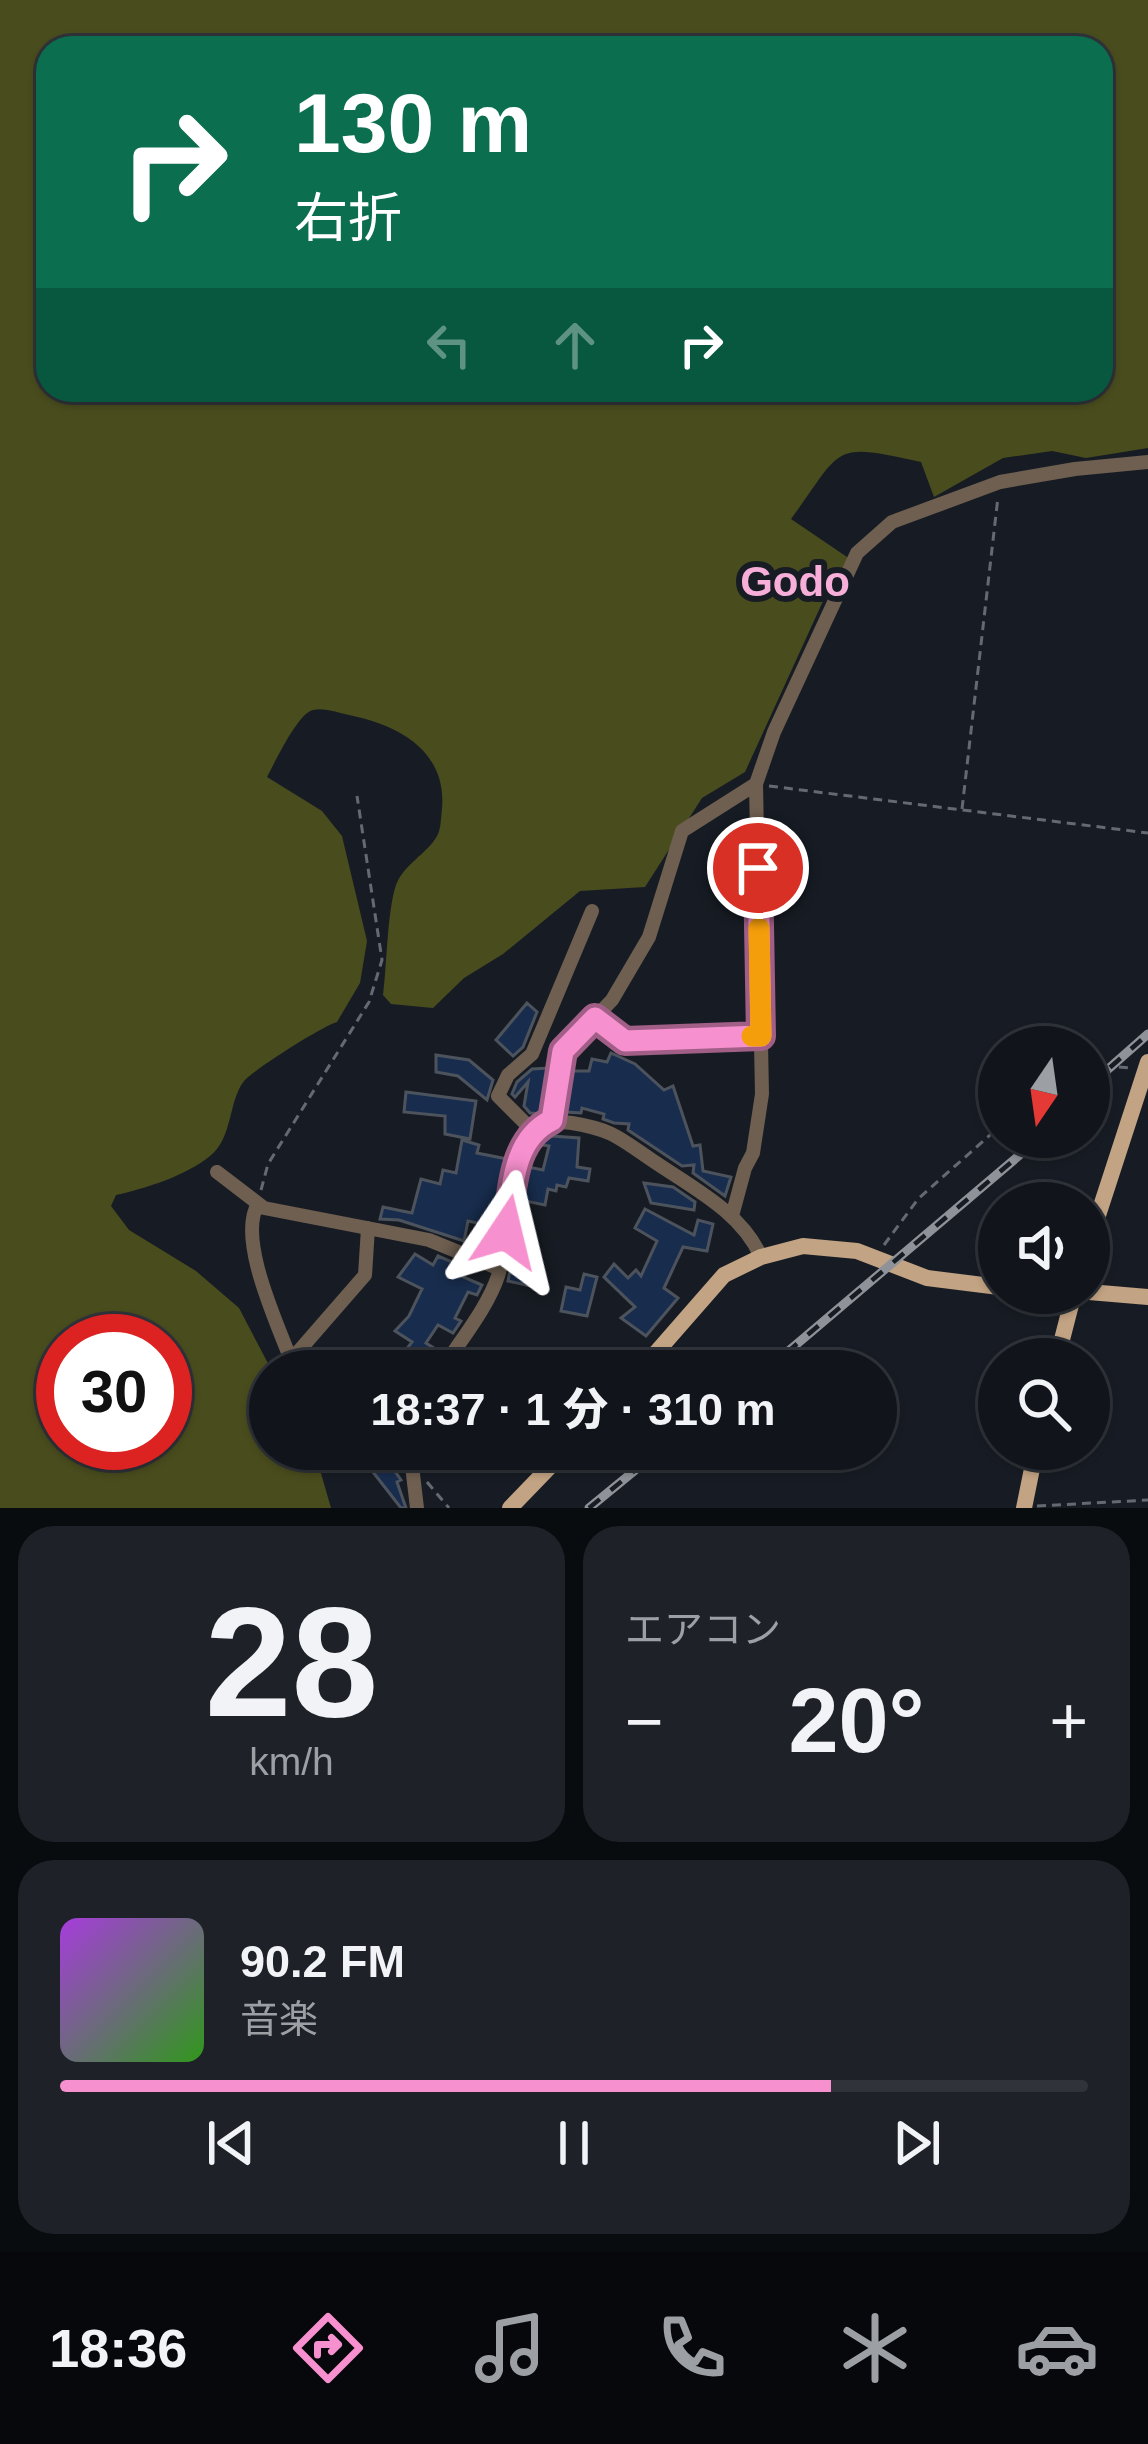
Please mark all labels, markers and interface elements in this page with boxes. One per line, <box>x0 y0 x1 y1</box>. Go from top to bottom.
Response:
text: 130 m <box>294 76 532 170</box>
icon: right <box>96 84 252 240</box>
text: 右折 <box>294 188 402 248</box>
icon: left <box>416 312 482 378</box>
icon: ahead <box>542 312 608 378</box>
icon: right <box>668 312 734 378</box>
district label: Godo <box>740 558 850 605</box>
pin <box>707 817 809 919</box>
icon: arrive <box>725 835 791 901</box>
north arrow <box>978 1026 1110 1158</box>
map controls <box>978 1026 1110 1470</box>
position arrow <box>443 1169 569 1295</box>
button: sound <box>978 1182 1110 1314</box>
speed limit sign: 30 <box>36 1314 192 1470</box>
button: search <box>978 1338 1110 1470</box>
text: 18:37 · 1 分 · 310 m <box>370 1384 776 1435</box>
text: 28 <box>205 1575 378 1749</box>
text: エアコン <box>625 1608 781 1651</box>
text: 20° <box>788 1671 925 1771</box>
text: − <box>625 1684 664 1758</box>
text: + <box>1049 1684 1088 1758</box>
text: km/h <box>249 1740 334 1783</box>
text: 90.2 FM <box>240 1936 405 1987</box>
text: 音楽 <box>240 1998 318 2041</box>
icon: previous <box>198 2110 264 2176</box>
icon: pause <box>541 2110 607 2176</box>
icon: next <box>884 2110 950 2176</box>
icon: directions <box>286 2306 370 2390</box>
icon: music <box>468 2306 552 2390</box>
icon: phone <box>650 2306 734 2390</box>
icon: climate <box>833 2306 917 2390</box>
icon: car <box>1015 2306 1099 2390</box>
text: 18:36 <box>49 2318 187 2378</box>

